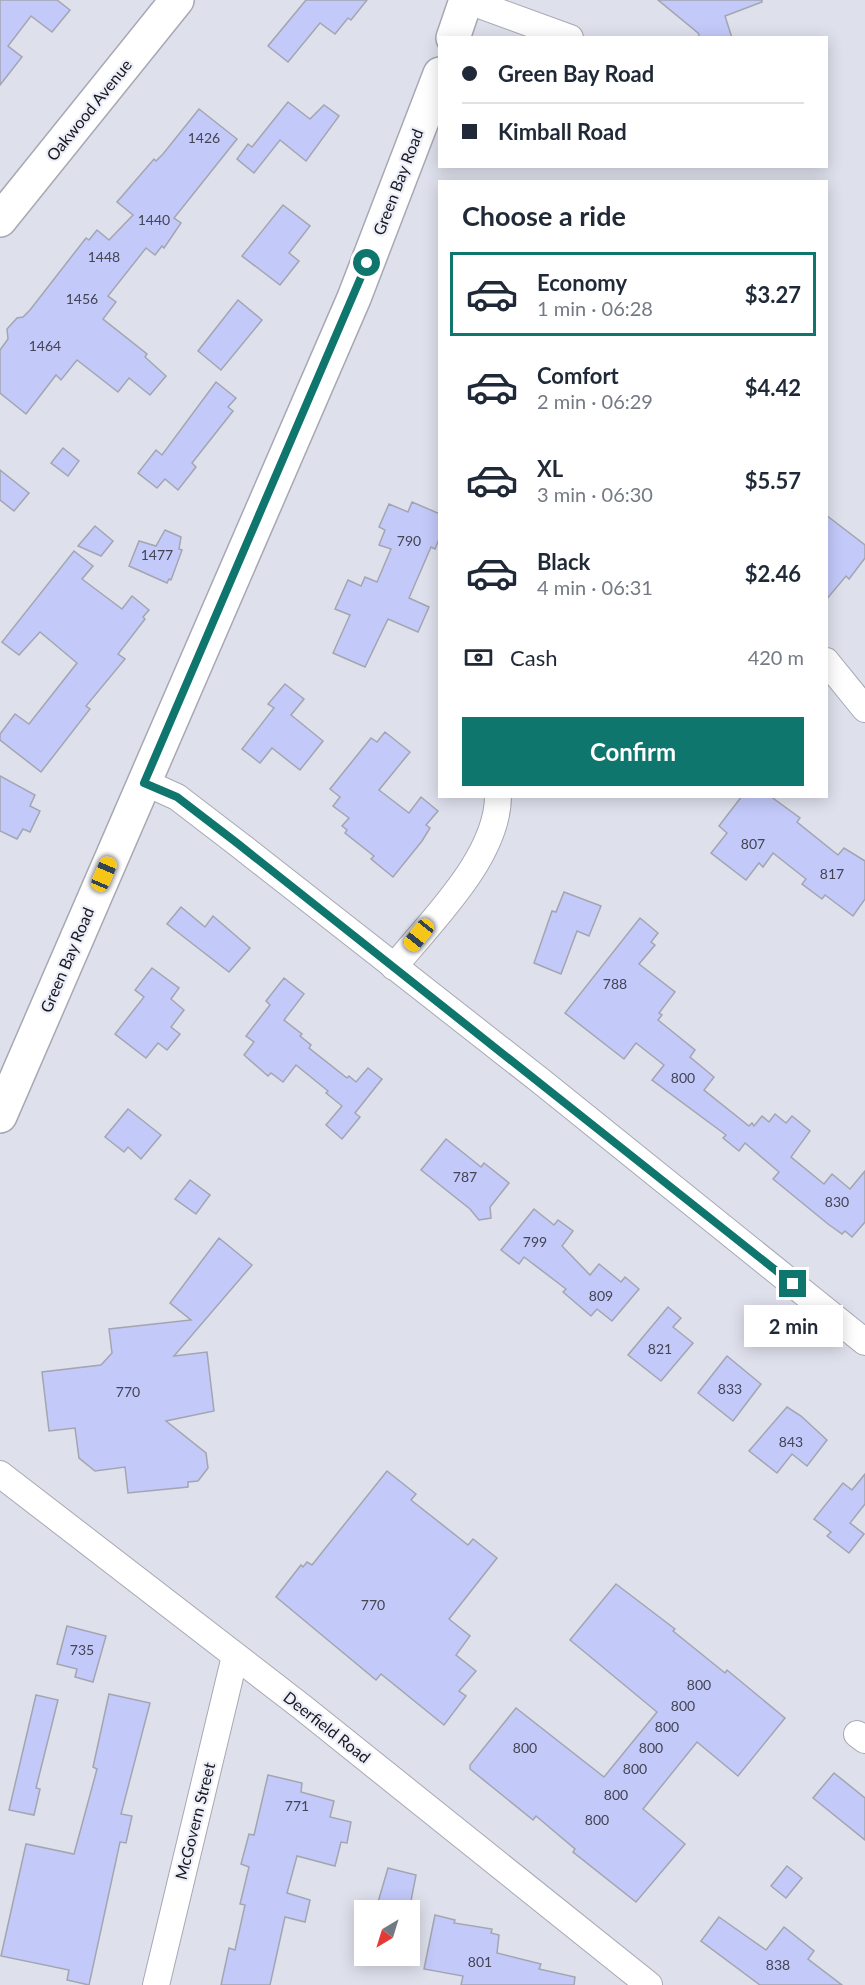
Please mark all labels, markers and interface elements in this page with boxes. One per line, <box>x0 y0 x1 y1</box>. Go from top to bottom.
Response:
street label: Oakwood Avenue <box>42 55 135 164</box>
text: Green Bay Road <box>498 60 654 87</box>
text: Kimball Road <box>498 118 627 145</box>
street label: Green Bay Road <box>369 126 427 238</box>
house number: 1426 <box>188 129 220 146</box>
text: Choose a ride <box>462 199 626 232</box>
house number: 1440 <box>138 211 170 228</box>
house number: 1448 <box>88 248 120 265</box>
route start <box>353 249 380 276</box>
icon: car <box>465 267 519 321</box>
text: Economy <box>537 269 627 296</box>
text: $3.27 <box>745 281 801 308</box>
house number: 1456 <box>66 290 98 307</box>
text: 1 min · 06:28 <box>537 296 653 320</box>
house number: 1464 <box>29 337 61 354</box>
icon: car <box>465 360 519 414</box>
text: Comfort <box>537 362 619 389</box>
text: $4.42 <box>745 374 801 401</box>
text: 2 min · 06:29 <box>537 389 653 413</box>
icon: car <box>465 453 519 507</box>
text: XL <box>537 455 563 482</box>
text: $5.57 <box>745 467 801 494</box>
text: 3 min · 06:30 <box>537 482 653 506</box>
house number: 790 <box>397 532 421 549</box>
house number: 1477 <box>141 546 173 563</box>
icon: car <box>465 546 519 600</box>
text: Black <box>537 548 590 575</box>
text: $2.46 <box>745 560 801 587</box>
text: 4 min · 06:31 <box>537 575 653 599</box>
icon: cash <box>462 641 495 674</box>
text: Cash <box>510 644 557 671</box>
text: 420 m <box>748 645 804 669</box>
button: Confirm <box>462 717 804 786</box>
house number: 807 <box>741 835 765 852</box>
car <box>89 854 119 894</box>
house number: 817 <box>820 865 844 882</box>
street label: Green Bay Road <box>36 904 97 1015</box>
car <box>401 915 437 955</box>
house number: 788 <box>603 975 627 992</box>
house number: 800 <box>671 1069 695 1086</box>
house number: 787 <box>453 1168 477 1185</box>
house number: 830 <box>825 1193 849 1210</box>
house number: 799 <box>523 1233 547 1250</box>
route end <box>779 1270 806 1297</box>
house number: 809 <box>589 1287 613 1304</box>
callout: 2 min <box>744 1305 842 1347</box>
text: 2 min <box>769 1314 818 1338</box>
house number: 821 <box>648 1340 672 1357</box>
house number: 833 <box>718 1380 742 1397</box>
house number: 770 <box>116 1383 140 1400</box>
house number: 843 <box>779 1433 803 1450</box>
house number: 770 <box>361 1596 385 1613</box>
house number: 735 <box>70 1641 94 1658</box>
house number: 800 <box>687 1676 711 1693</box>
street label: Deerfield Road <box>280 1687 374 1766</box>
house number: 800 <box>671 1697 695 1714</box>
house number: 800 <box>655 1718 679 1735</box>
house number: 800 <box>513 1739 537 1756</box>
house number: 800 <box>639 1739 663 1756</box>
street label: McGovern Street <box>171 1760 218 1881</box>
house number: 800 <box>623 1760 647 1777</box>
house number: 800 <box>604 1786 628 1803</box>
house number: 771 <box>285 1797 309 1814</box>
house number: 800 <box>585 1811 609 1828</box>
north arrow <box>354 1900 420 1966</box>
map controls <box>354 1900 420 1966</box>
house number: 801 <box>468 1953 492 1970</box>
house number: 838 <box>766 1956 790 1973</box>

